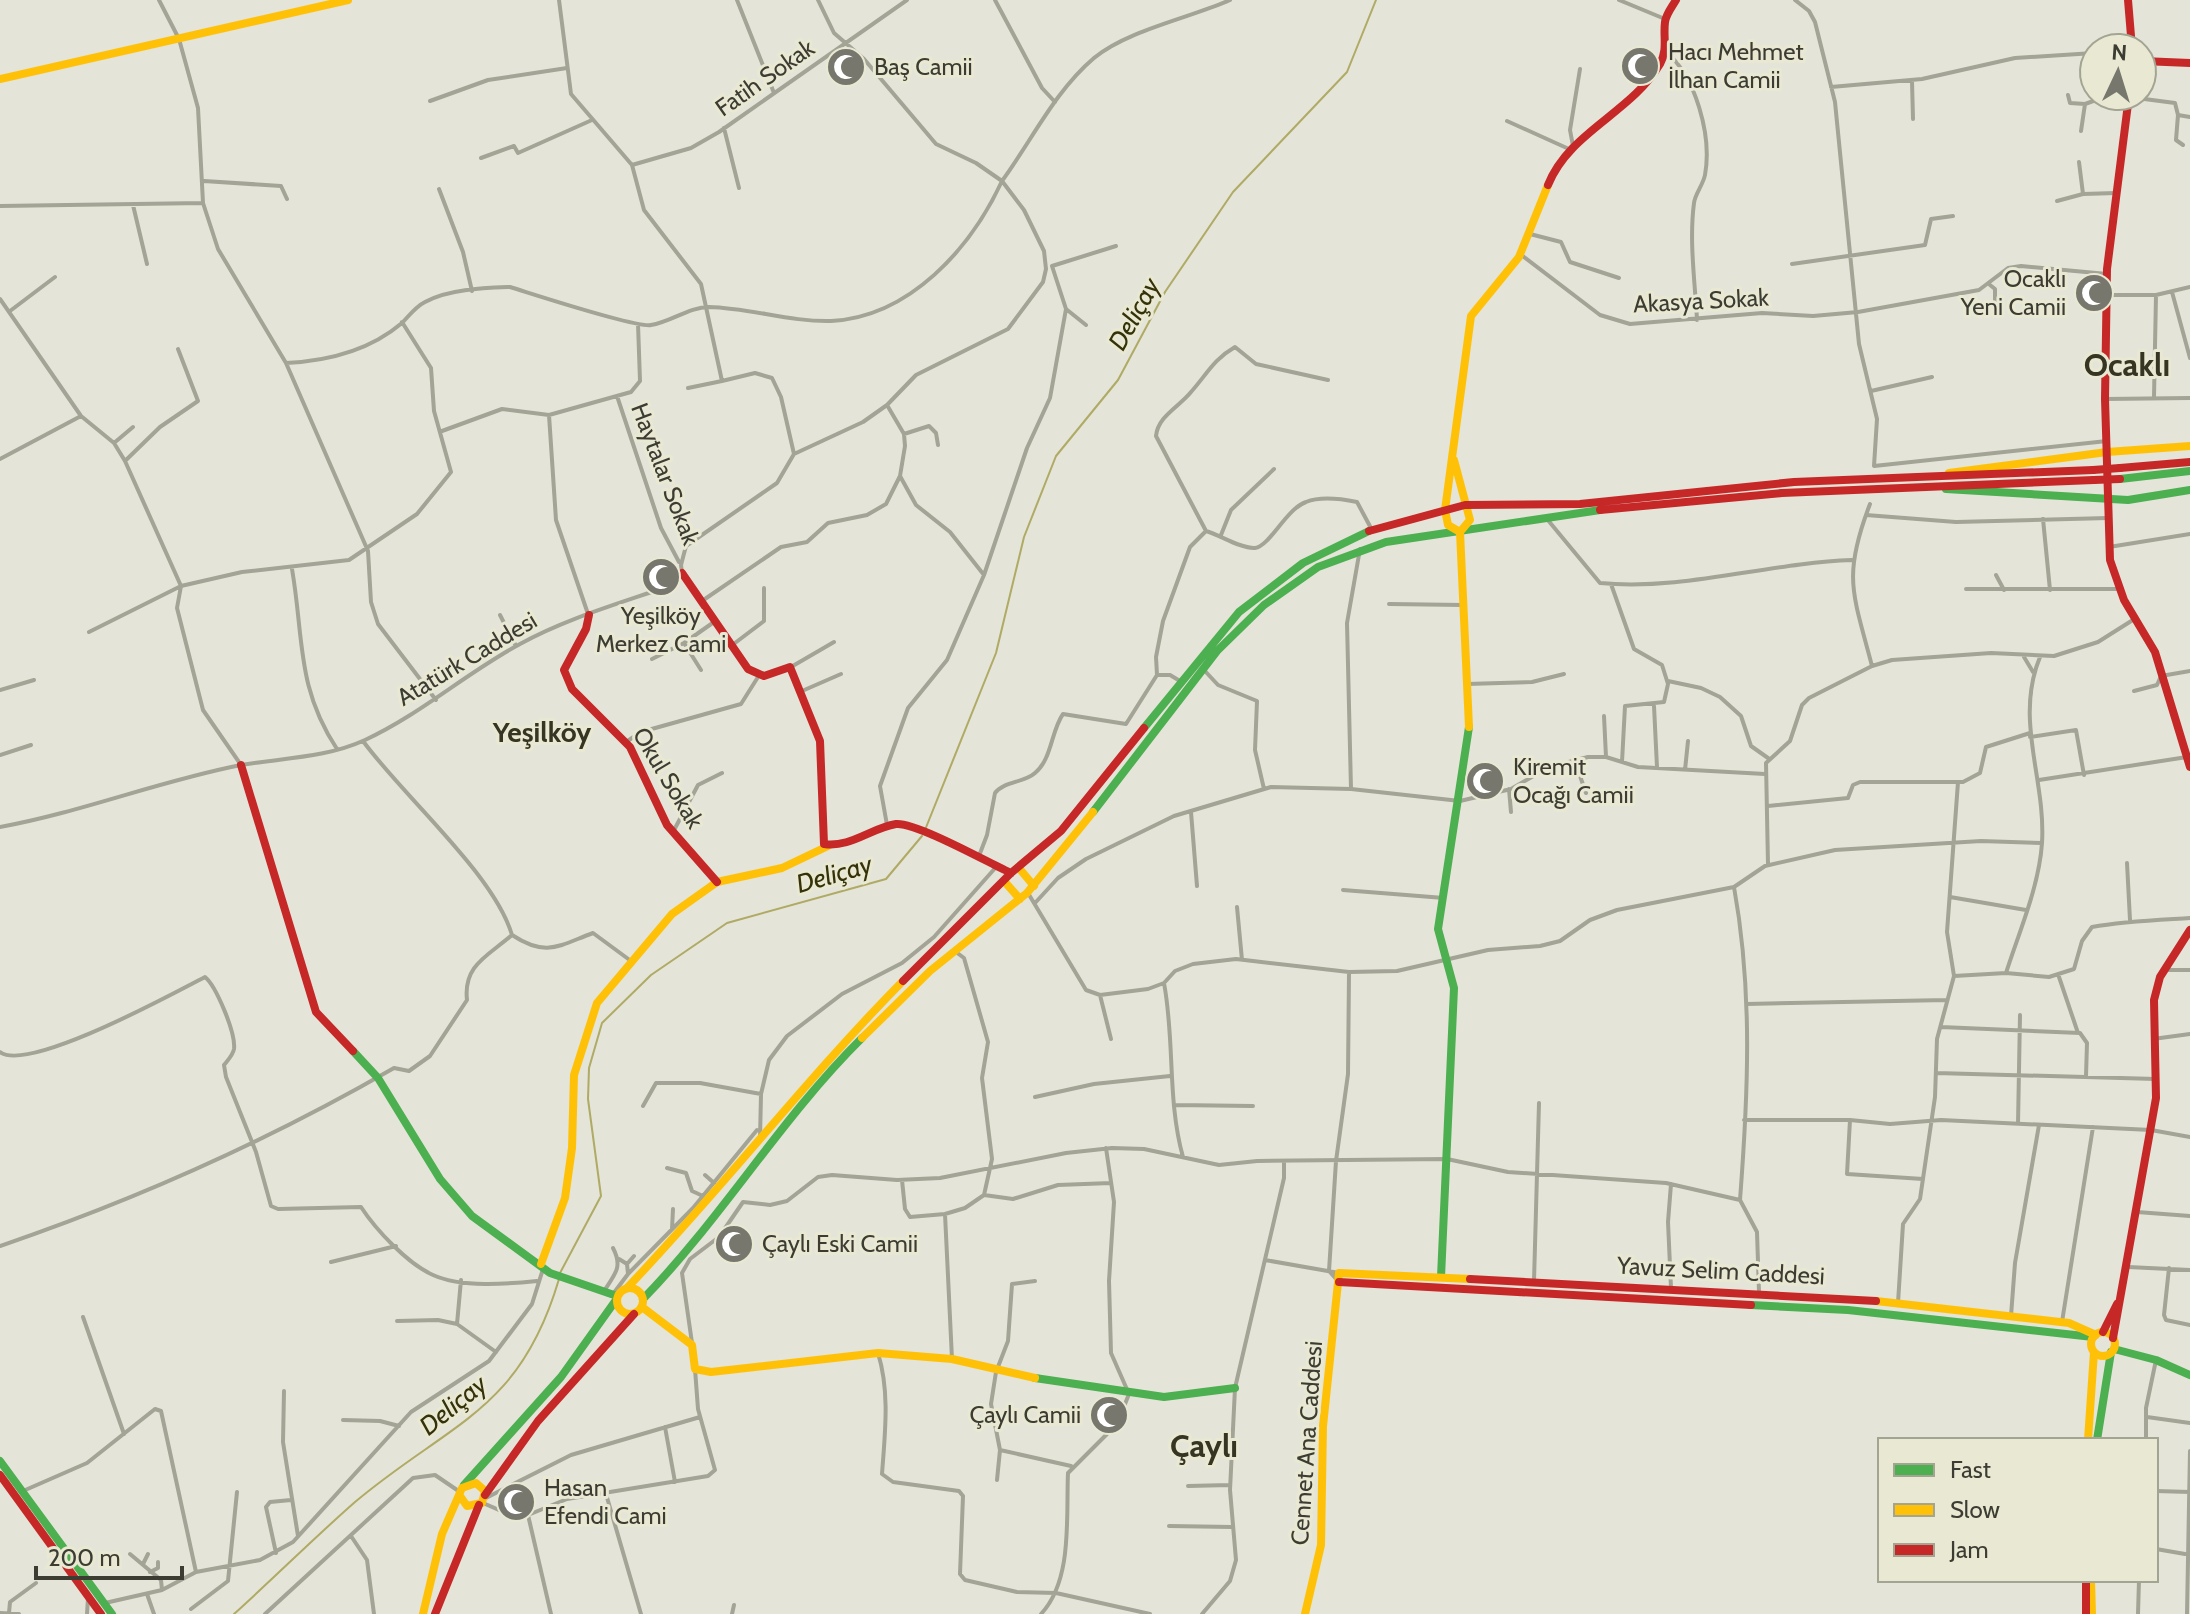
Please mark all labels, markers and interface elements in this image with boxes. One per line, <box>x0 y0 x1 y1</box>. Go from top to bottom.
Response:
north arrow <box>2078 32 2158 112</box>
street label: Fatih Sokak <box>710 33 820 122</box>
place label: Hacı Mehmet İlhan Camii <box>1668 37 1804 94</box>
text: N <box>2111 39 2128 67</box>
mosque icon: Hacı Mehmet İlhan Camii <box>1619 45 1661 87</box>
mosque icon: Baş Camii <box>825 46 867 88</box>
place label: Baş Camii <box>874 52 973 81</box>
place label: Ocaklı Yeni Camii <box>1960 264 2066 321</box>
water label: Deliçay <box>1101 271 1167 356</box>
mosque icon: Ocaklı Yeni Camii <box>2073 272 2115 314</box>
street label: Akasya Sokak <box>1632 282 1770 319</box>
district label: Ocaklı <box>2084 345 2170 384</box>
street label: Haytalar Sokak <box>625 399 706 549</box>
mosque icon: Yeşilköy Merkez Cami <box>640 556 682 598</box>
place label: Yeşilköy Merkez Cami <box>596 601 726 658</box>
street label: Atatürk Caddesi <box>391 605 542 712</box>
district label: Yeşilköy <box>492 715 591 749</box>
street label: Okul Sokak <box>627 722 710 834</box>
place label: Kiremit Ocağı Camii <box>1513 752 1634 809</box>
mosque icon: Kiremit Ocağı Camii <box>1464 760 1506 802</box>
water label: Deliçay <box>792 848 877 900</box>
mosque icon: Çaylı Eski Camii <box>713 1223 755 1265</box>
place label: Çaylı Eski Camii <box>762 1229 918 1258</box>
street label: Yavuz Selim Caddesi <box>1615 1251 1826 1290</box>
street label: Cennet Ana Caddesi <box>1285 1340 1328 1546</box>
water label: Deliçay <box>413 1367 494 1442</box>
mosque icon: Çaylı Camii <box>1088 1394 1130 1436</box>
place label: Çaylı Camii <box>969 1400 1081 1429</box>
district label: Çaylı <box>1170 1426 1238 1465</box>
legend <box>1878 1438 2158 1582</box>
text: Fast <box>1950 1455 1991 1484</box>
place label: Hasan Efendi Cami <box>544 1473 667 1530</box>
mosque icon: Hasan Efendi Cami <box>495 1481 537 1523</box>
text: Slow <box>1950 1495 2000 1524</box>
scale bar <box>36 1530 182 1580</box>
text: Jam <box>1949 1535 1988 1564</box>
text: 200 m <box>48 1543 121 1572</box>

